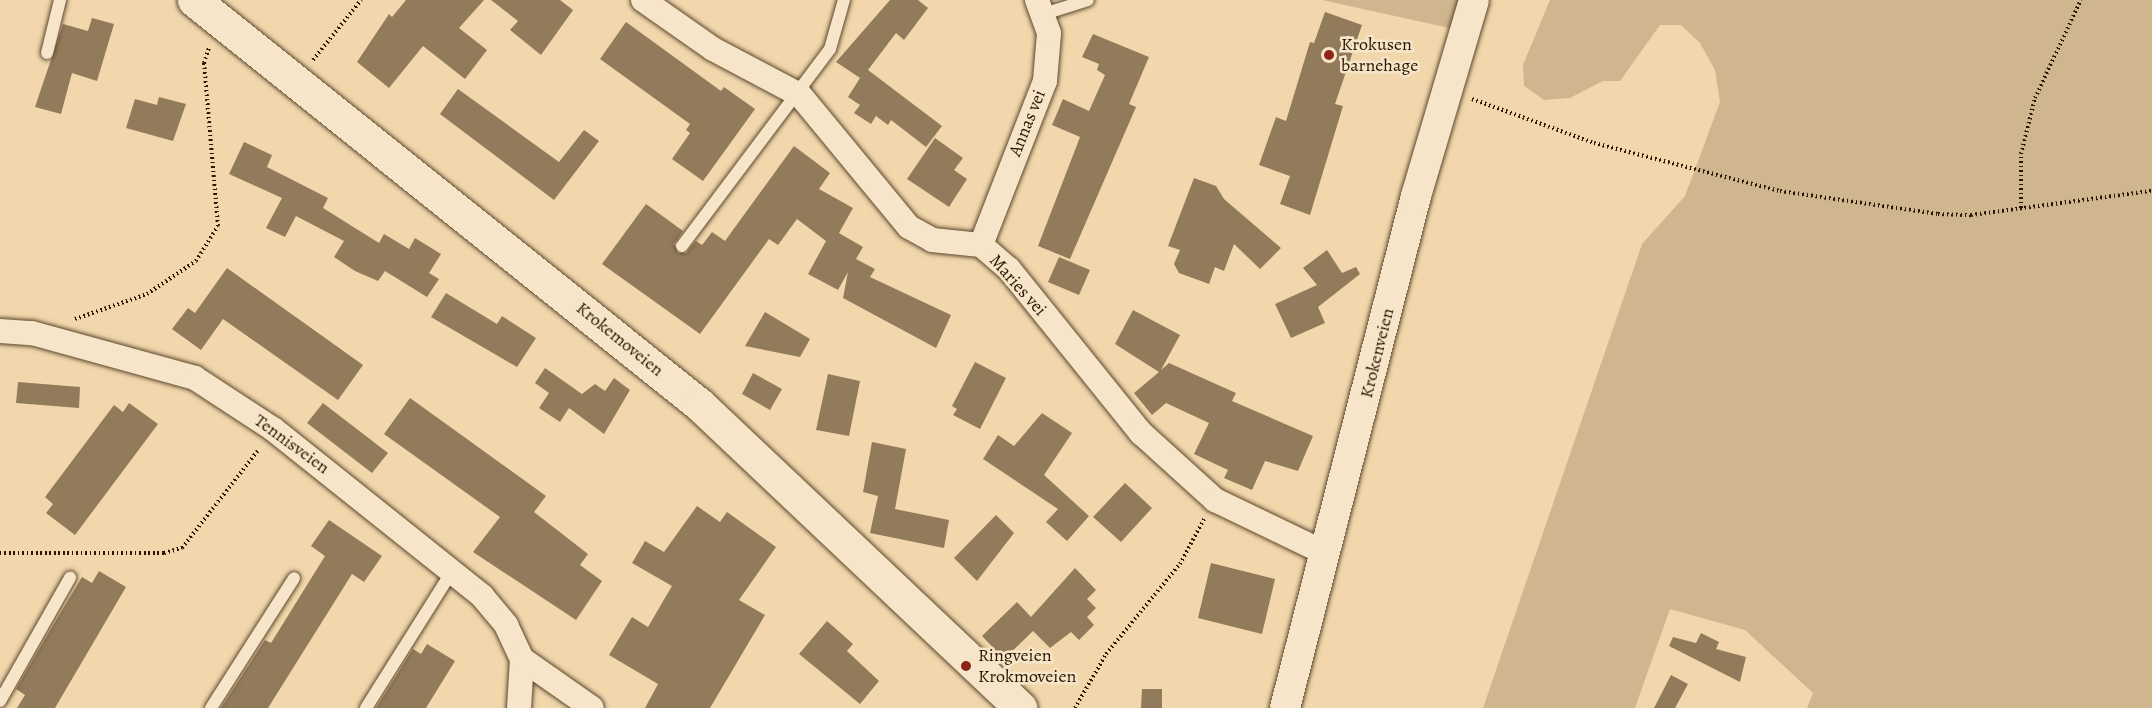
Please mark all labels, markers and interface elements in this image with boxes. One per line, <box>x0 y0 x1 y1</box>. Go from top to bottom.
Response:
place label: Krokusen barnehage <box>1341 34 1418 76</box>
marker: Krokusen barnehage <box>1322 48 1336 62</box>
street label: Annas vei <box>1004 87 1050 159</box>
street label: Maries vei <box>985 250 1051 320</box>
street label: Krokemoveien <box>572 297 668 381</box>
street label: Krokenveien <box>1355 306 1399 400</box>
street label: Tennisveien <box>250 410 334 478</box>
place label: Ringveien Krokmoveien <box>978 645 1076 688</box>
marker: Ringveien Krokmoveien <box>959 659 973 673</box>

